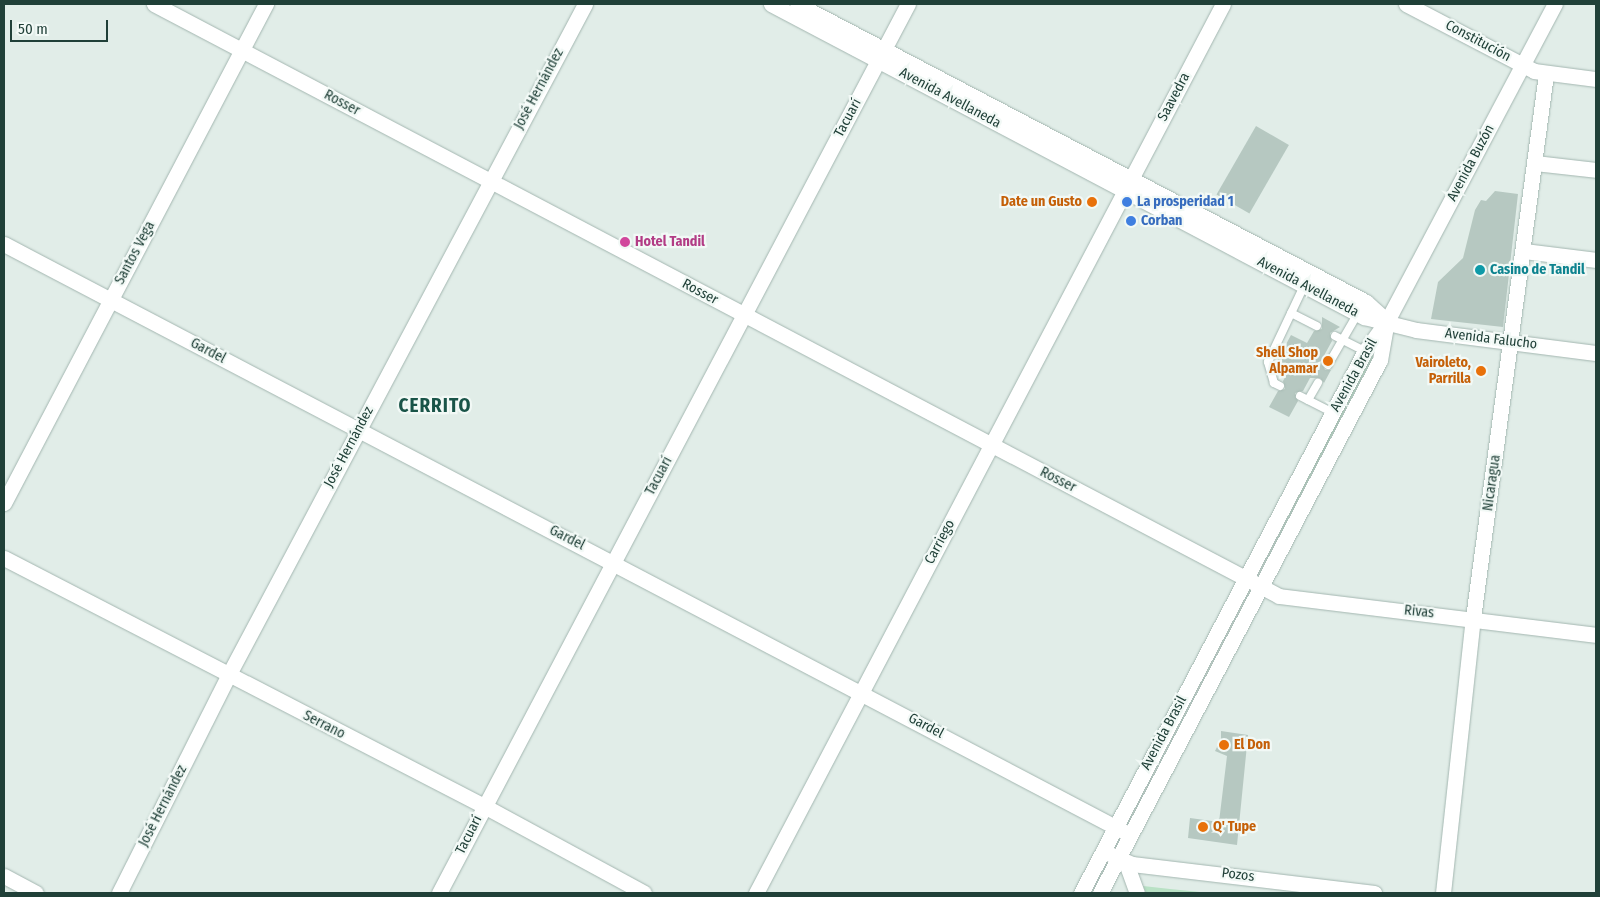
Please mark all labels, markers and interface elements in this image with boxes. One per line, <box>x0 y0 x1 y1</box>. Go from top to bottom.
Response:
scale bar <box>12 10 110 42</box>
street label: Constitución <box>1442 17 1514 65</box>
text: 50 m <box>18 20 48 38</box>
street label: José Hernández <box>511 46 567 132</box>
street label: Avenida Avellaneda <box>896 64 1004 132</box>
street label: Saavedra <box>1154 70 1194 124</box>
street label: Rosser <box>321 87 363 119</box>
street label: Tacuarí <box>831 96 865 140</box>
street label: Avenida Buzón <box>1444 122 1498 204</box>
place label: Date un Gusto <box>1001 194 1082 210</box>
place label: La prosperidad 1 <box>1137 194 1234 210</box>
marker: Date un Gusto <box>1086 196 1098 208</box>
marker: La prosperidad 1 <box>1121 196 1133 208</box>
place label: Corban <box>1141 213 1182 229</box>
marker: Corban <box>1125 215 1137 227</box>
street label: Santos Vega <box>111 219 159 287</box>
place label: Hotel Tandil <box>635 234 705 250</box>
marker: Hotel Tandil <box>619 236 631 248</box>
street label: Avenida Avellaneda <box>1254 253 1362 321</box>
place label: Casino de Tandil <box>1490 262 1585 278</box>
marker: Casino de Tandil <box>1474 264 1486 276</box>
street label: Rosser <box>679 276 721 308</box>
street label: Avenida Falucho <box>1444 325 1538 353</box>
street label: Gardel <box>188 335 228 367</box>
street label: Avenida Brasil <box>1327 335 1381 415</box>
place label: Shell Shop Alpamar <box>1256 345 1318 378</box>
marker: Shell Shop Alpamar <box>1322 355 1334 367</box>
place label: Vairoleto, Parrilla <box>1415 355 1471 388</box>
marker: Vairoleto, Parrilla <box>1475 365 1487 377</box>
district label: CERRITO <box>398 395 472 417</box>
street label: José Hernández <box>321 404 377 490</box>
street label: Tacuarí <box>642 454 676 498</box>
street label: Nicaragua <box>1480 454 1504 512</box>
street label: Rosser <box>1037 464 1079 496</box>
street label: Carriego <box>921 517 959 567</box>
street label: Gardel <box>546 522 588 554</box>
street label: Rivas <box>1403 602 1435 622</box>
street label: Avenida Brasil <box>1138 693 1190 773</box>
street label: Serrano <box>300 707 348 743</box>
street label: Gardel <box>906 710 946 742</box>
place label: El Don <box>1234 737 1270 753</box>
marker: El Don <box>1218 739 1230 751</box>
street label: José Hernández <box>135 762 191 850</box>
street label: Tacuarí <box>452 813 486 857</box>
place label: Q' Tupe <box>1213 819 1256 835</box>
marker: Q' Tupe <box>1197 821 1209 833</box>
street label: Pozos <box>1221 865 1255 885</box>

